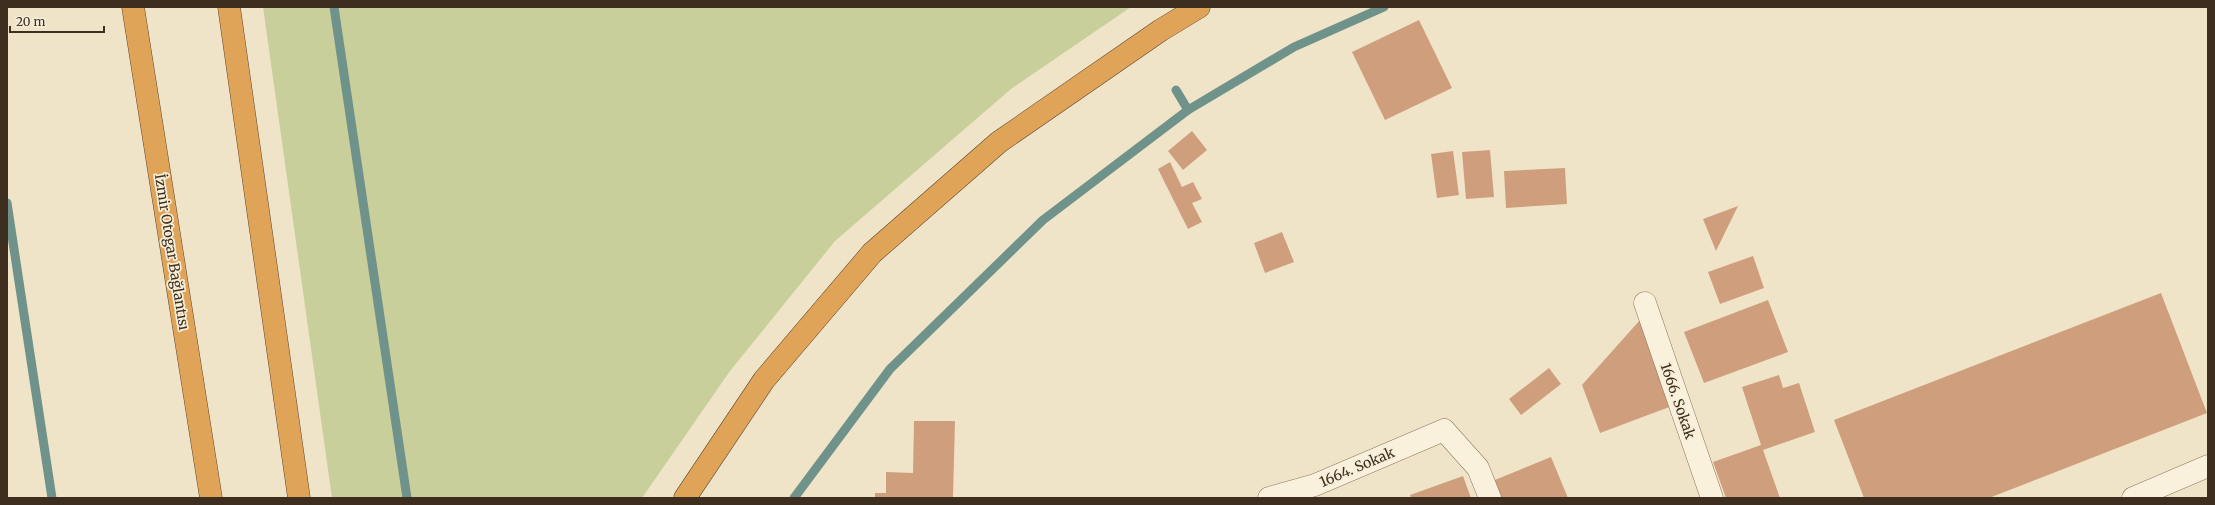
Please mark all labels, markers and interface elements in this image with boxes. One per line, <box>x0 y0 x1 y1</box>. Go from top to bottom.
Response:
scale bar <box>10 8 104 34</box>
text: 20 m <box>16 14 45 29</box>
street label: İzmir Otogar Bağlantısı <box>151 173 193 332</box>
street label: 1666. Sokak <box>1657 360 1699 442</box>
street label: 1664. Sokak <box>1317 443 1397 491</box>

